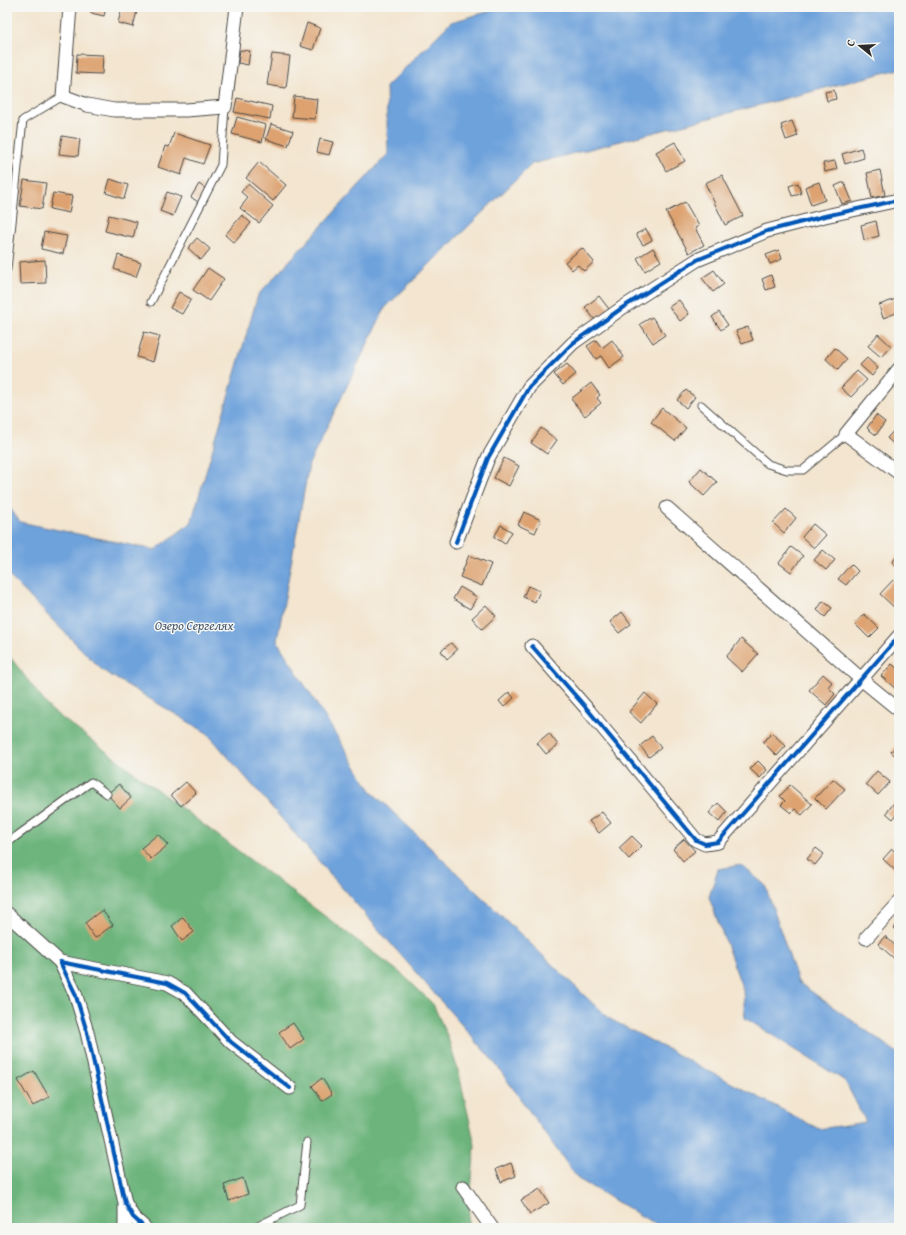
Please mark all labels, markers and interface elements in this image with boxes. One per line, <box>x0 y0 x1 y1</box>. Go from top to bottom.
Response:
north arrow <box>840 26 880 66</box>
text: С <box>842 37 859 48</box>
water label: Озеро Сергелях <box>155 616 233 635</box>

